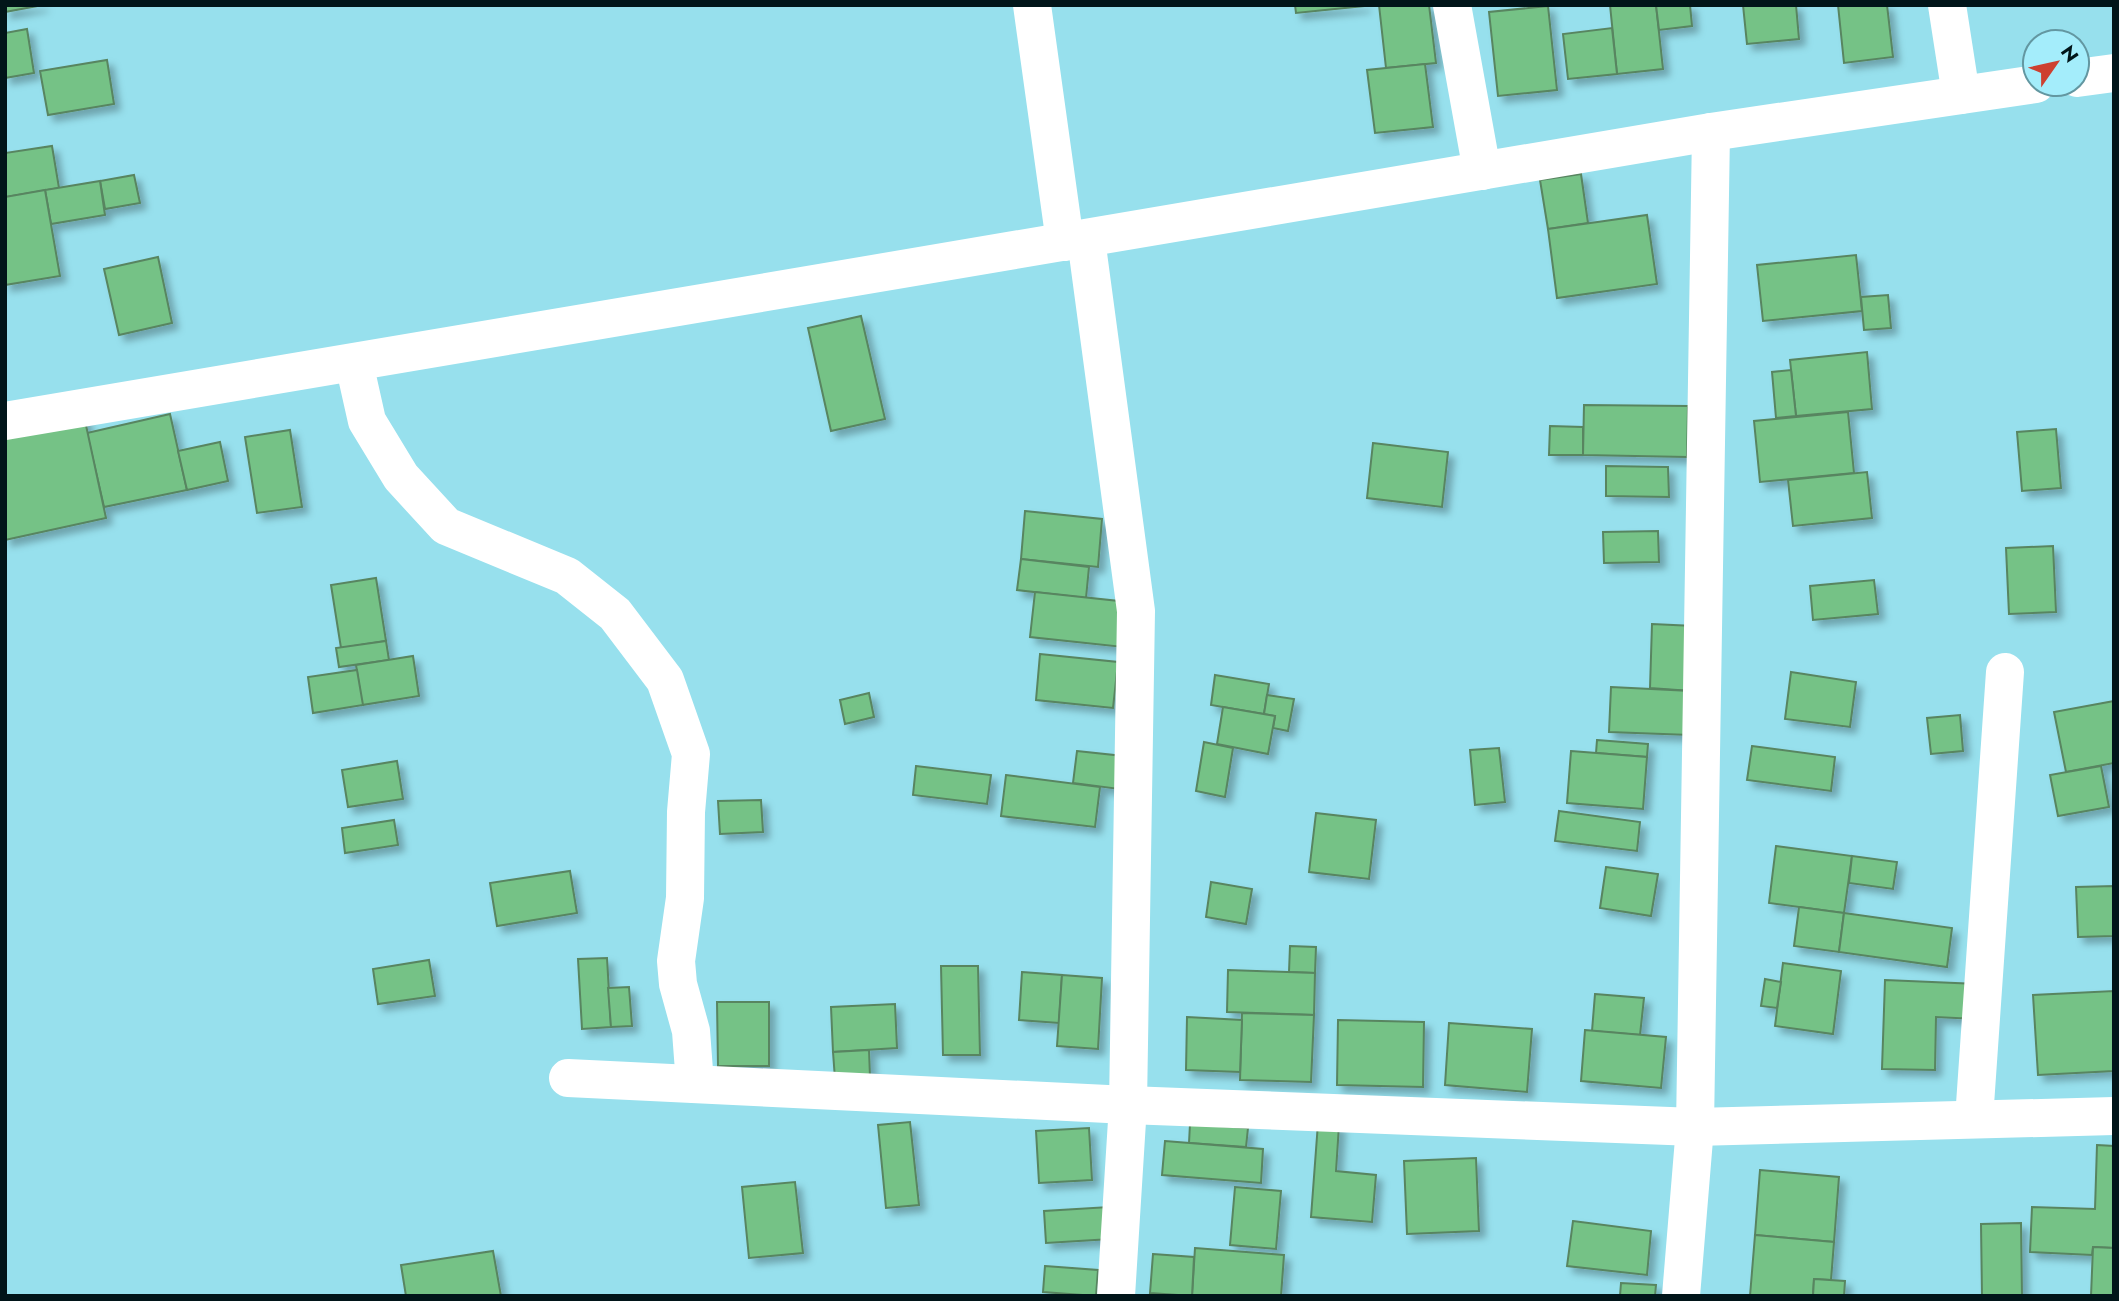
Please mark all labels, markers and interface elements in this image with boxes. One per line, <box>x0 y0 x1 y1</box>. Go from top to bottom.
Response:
north arrow <box>2021 28 2091 98</box>
text: N <box>2054 40 2085 68</box>

